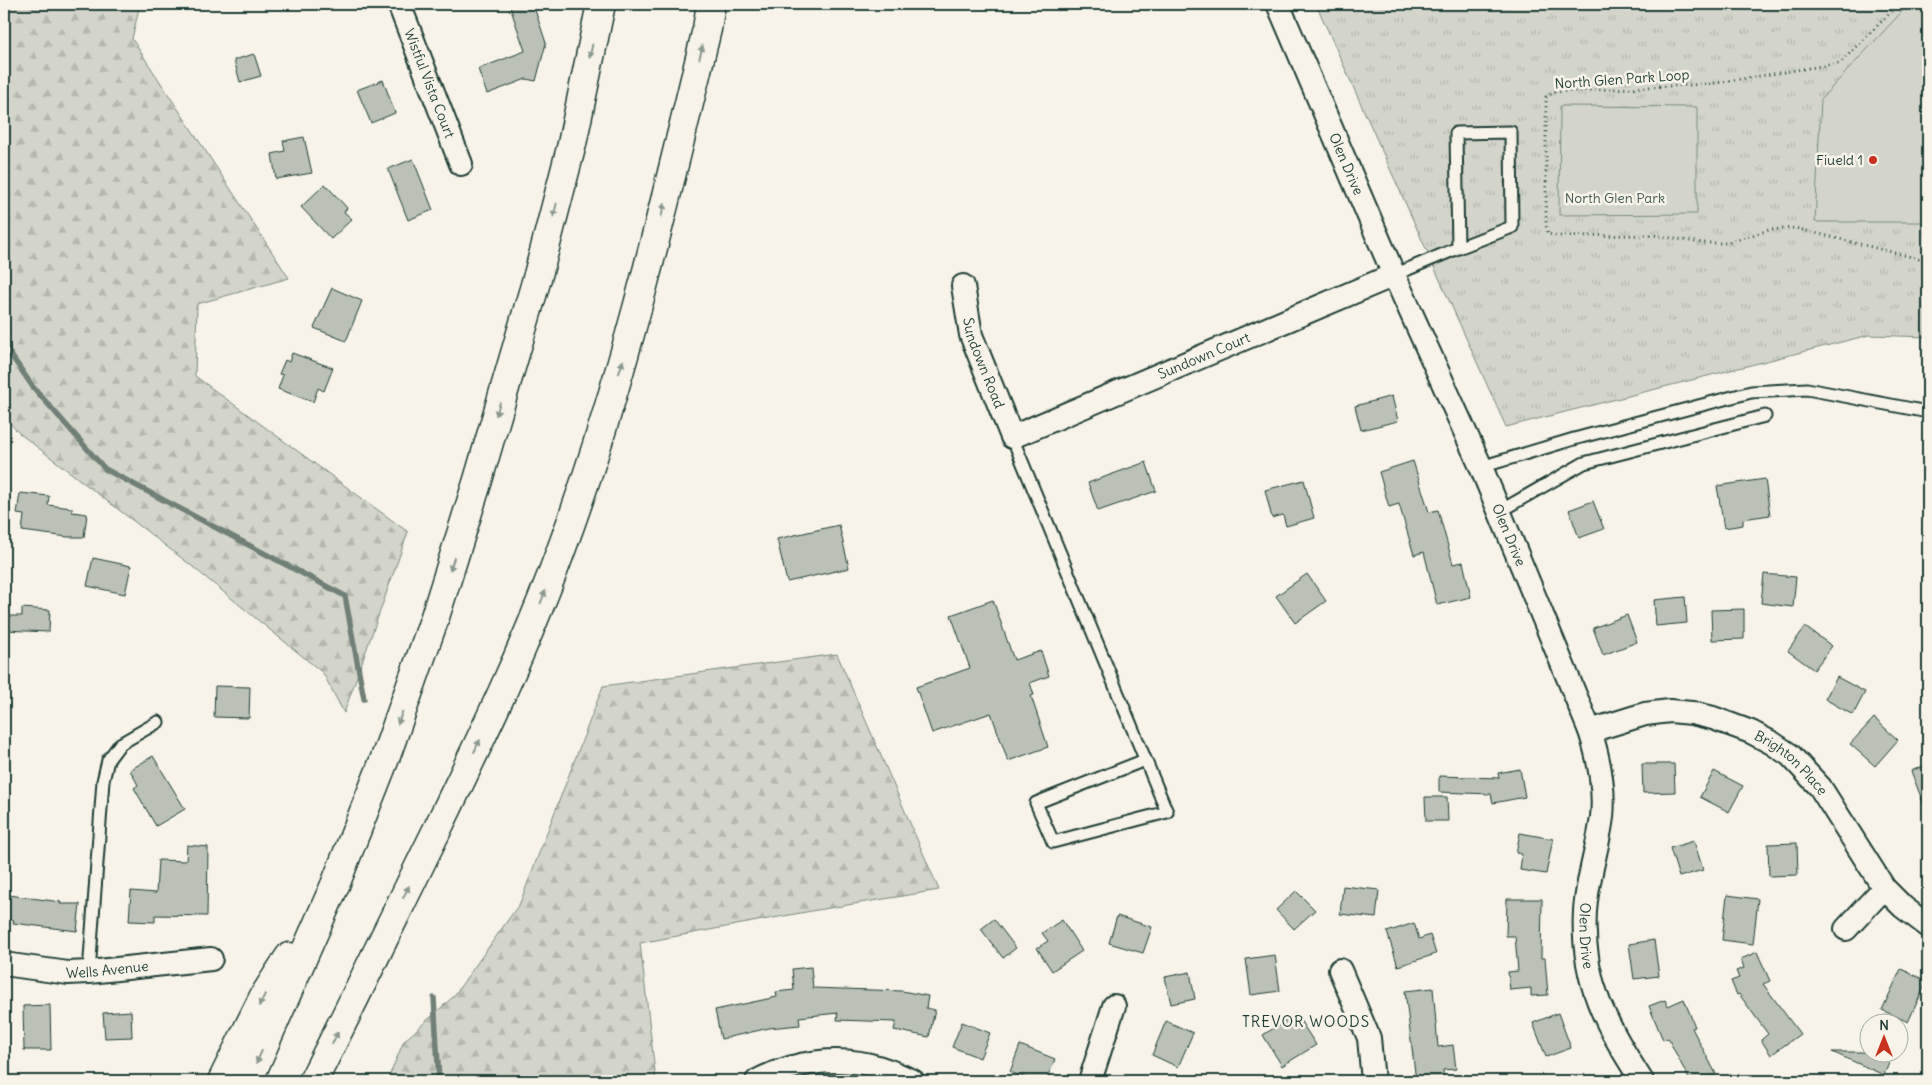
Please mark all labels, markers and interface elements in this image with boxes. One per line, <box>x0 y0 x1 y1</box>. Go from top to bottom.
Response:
street label: Wistful Vista Court <box>400 26 459 141</box>
one-way arrow <box>587 44 595 59</box>
one-way arrow <box>697 44 705 59</box>
street label: North Glen Park Loop <box>1554 65 1690 93</box>
street label: Olen Drive <box>1325 130 1368 198</box>
place label: Fiueld 1 <box>1816 151 1863 169</box>
marker: Fiueld 1 <box>1867 154 1879 166</box>
park label: North Glen Park <box>1565 189 1665 207</box>
one-way arrow <box>550 202 558 217</box>
one-way arrow <box>659 202 667 217</box>
street label: Sundown Road <box>959 316 1008 411</box>
street label: Sundown Court <box>1155 328 1253 383</box>
one-way arrow <box>617 359 625 374</box>
one-way arrow <box>494 401 502 416</box>
street label: Olen Drive <box>1488 501 1530 569</box>
one-way arrow <box>448 557 455 572</box>
one-way arrow <box>539 589 547 604</box>
one-way arrow <box>396 711 404 726</box>
street label: Brighton Place <box>1751 726 1832 798</box>
one-way arrow <box>473 738 481 753</box>
one-way arrow <box>403 885 411 899</box>
street label: Olen Drive <box>1576 902 1598 970</box>
street label: Wells Avenue <box>66 957 149 982</box>
one-way arrow <box>258 993 266 1007</box>
district label: TREVOR WOODS <box>1242 1012 1370 1031</box>
north arrow <box>1860 1012 1910 1062</box>
text: N <box>1879 1016 1889 1034</box>
one-way arrow <box>331 1031 339 1045</box>
one-way arrow <box>254 1050 262 1064</box>

